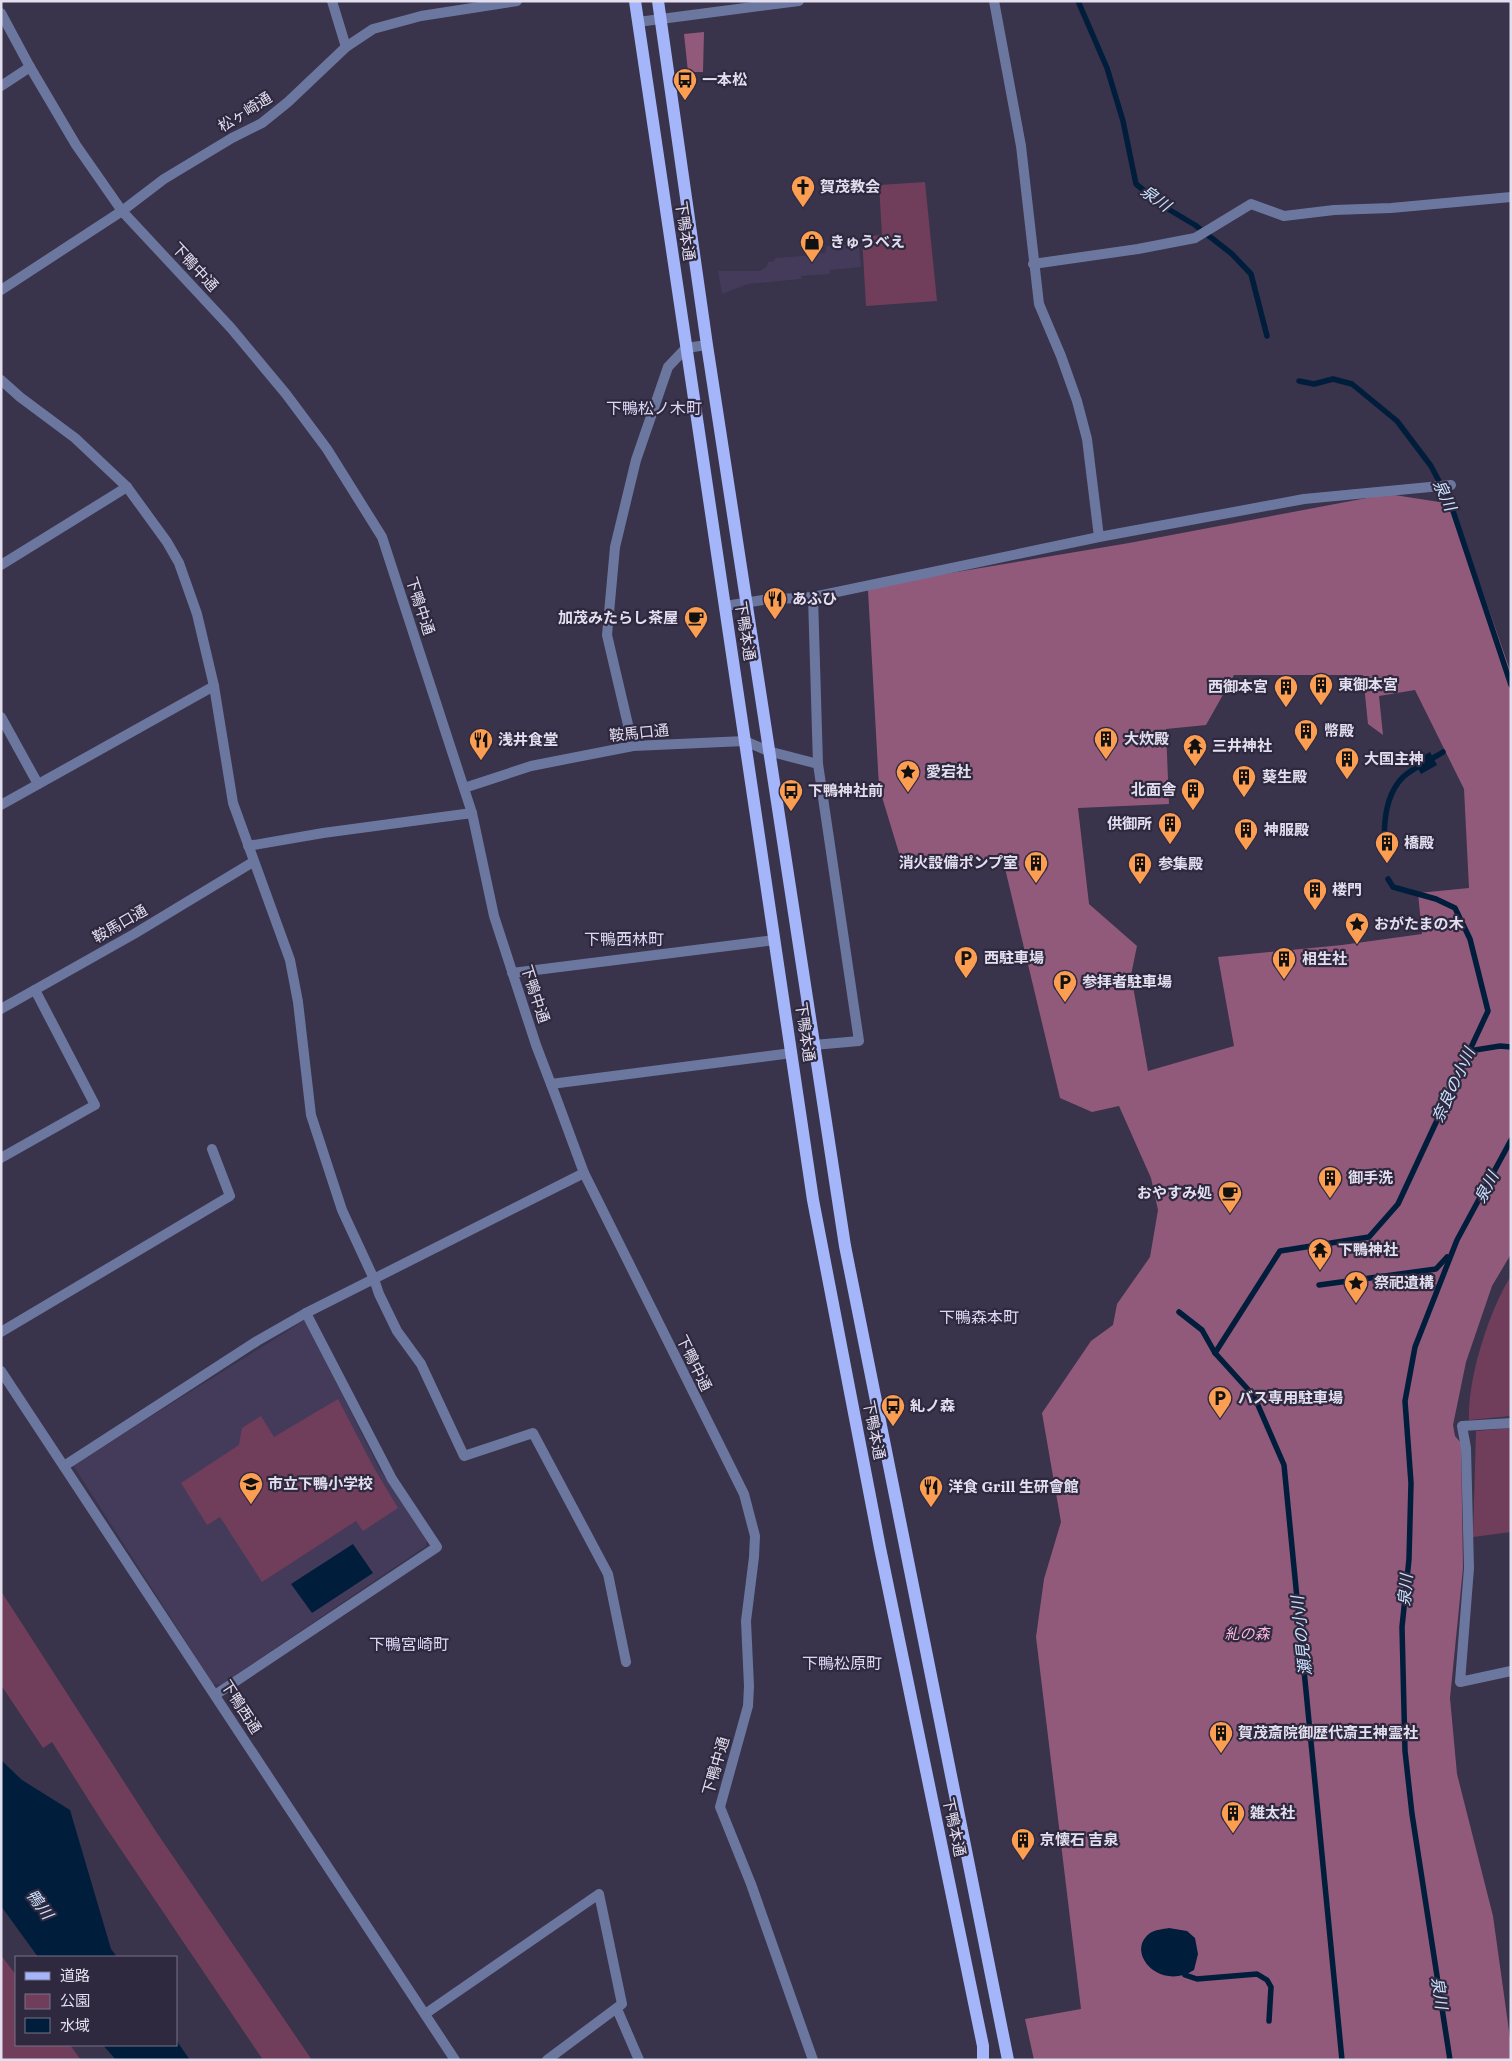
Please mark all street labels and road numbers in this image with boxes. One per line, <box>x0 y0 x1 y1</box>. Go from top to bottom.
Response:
street label: 松ヶ崎通 <box>214 88 275 136</box>
street label: 下鴨本通 <box>672 200 699 262</box>
street label: 下鴨中通 <box>168 238 223 295</box>
street label: 下鴨中通 <box>402 574 439 637</box>
street label: 下鴨本通 <box>731 600 760 662</box>
street label: 鞍馬口通 <box>608 720 670 745</box>
street label: 鞍馬口通 <box>89 900 150 947</box>
street label: 下鴨中通 <box>517 962 554 1025</box>
street label: 下鴨本通 <box>792 1001 819 1063</box>
street label: 下鴨中通 <box>673 1332 716 1394</box>
street label: 下鴨本通 <box>859 1399 890 1461</box>
street label: 下鴨西通 <box>217 1676 266 1737</box>
street label: 下鴨中通 <box>698 1734 733 1797</box>
street label: 下鴨本通 <box>939 1796 970 1858</box>

